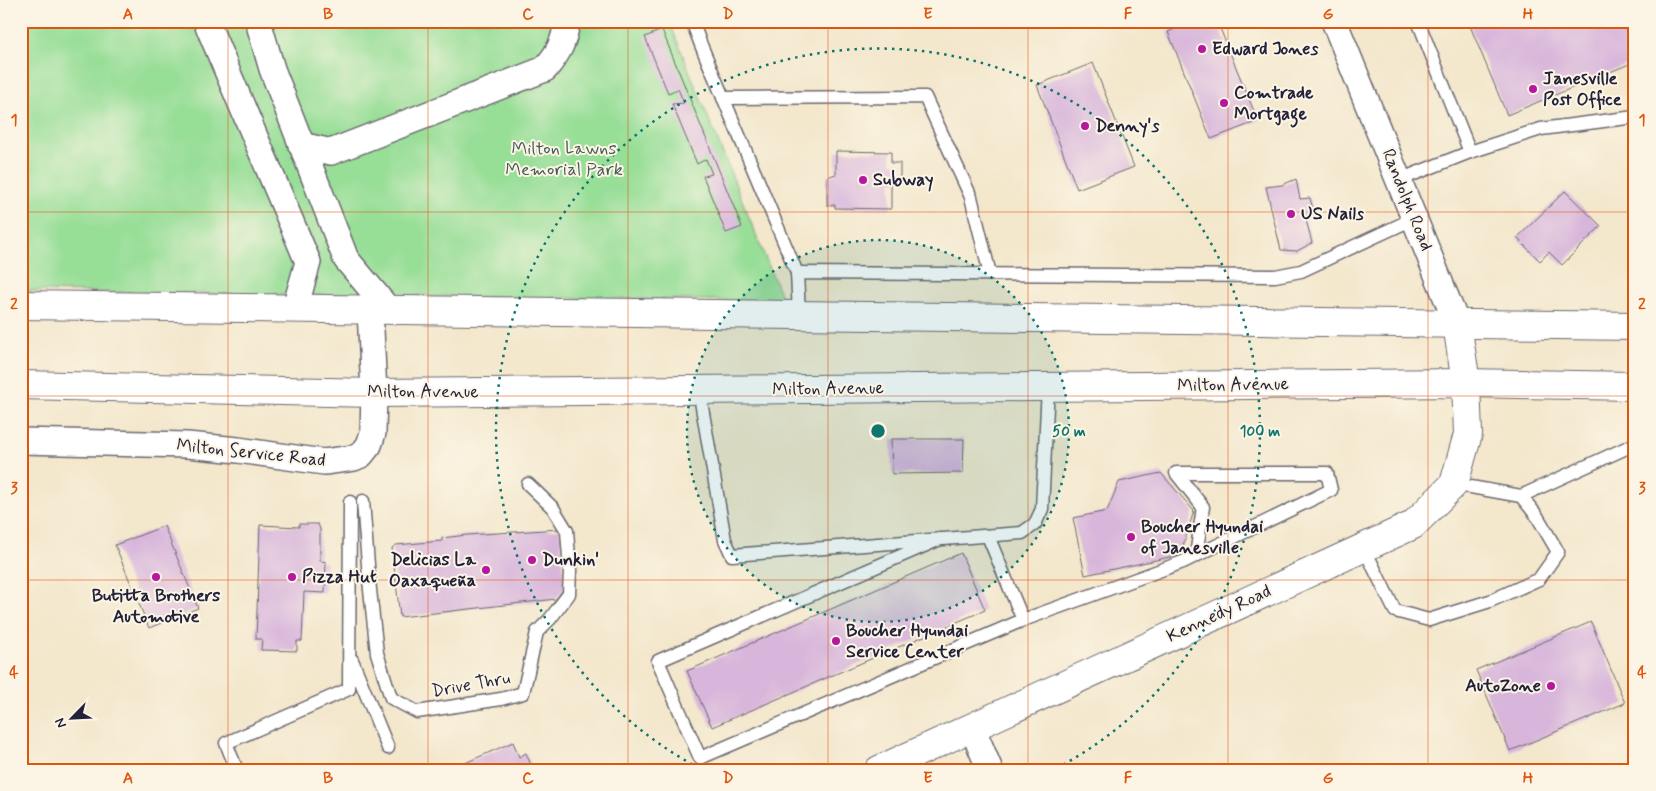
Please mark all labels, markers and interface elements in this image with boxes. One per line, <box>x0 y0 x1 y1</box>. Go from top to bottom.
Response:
text: A <box>123 4 133 25</box>
text: B <box>323 4 333 25</box>
text: C <box>522 4 534 25</box>
text: D <box>722 4 734 25</box>
text: E <box>923 4 933 25</box>
text: F <box>1124 4 1133 25</box>
text: G <box>1323 4 1334 25</box>
text: H <box>1523 4 1534 25</box>
place label: Edward Jones <box>1212 37 1318 61</box>
marker: Edward Jones <box>1196 43 1208 55</box>
place label: Janesville Post Office <box>1543 67 1622 112</box>
place label: Comtrade Mortgage <box>1234 81 1314 128</box>
marker: Janesville Post Office <box>1527 83 1539 95</box>
marker: Comtrade Mortgage <box>1218 97 1230 109</box>
text: 1 <box>10 110 18 131</box>
text: 1 <box>1638 110 1646 131</box>
place label: Denny's <box>1095 114 1160 138</box>
marker: Denny's <box>1079 120 1091 132</box>
park label: Milton Lawns Memorial Park <box>505 137 623 182</box>
street label: Randolph Road <box>1376 145 1438 255</box>
place label: Subway <box>873 168 934 192</box>
marker: Subway <box>857 174 869 186</box>
place label: US Nails <box>1301 202 1364 226</box>
marker: US Nails <box>1285 208 1297 220</box>
text: 2 <box>10 294 18 315</box>
text: 2 <box>1638 294 1646 315</box>
street label: Milton Avenue <box>1177 372 1289 398</box>
street label: Milton Avenue <box>772 376 884 402</box>
street label: Milton Avenue <box>367 380 479 404</box>
centre of rings <box>869 422 887 440</box>
text: 50 m <box>1052 422 1086 442</box>
text: 100 m <box>1240 422 1280 442</box>
street label: Milton Service Road <box>175 433 327 473</box>
text: 3 <box>10 478 18 499</box>
text: 3 <box>1638 478 1646 499</box>
place label: Boucher Hyundai of Janesville <box>1141 515 1263 560</box>
marker: Boucher Hyundai of Janesville <box>1125 531 1137 543</box>
place label: Delicias La Oaxaqueña <box>389 548 477 593</box>
place label: Dunkin' <box>542 548 599 572</box>
marker: Dunkin' <box>526 554 538 566</box>
marker: Delicias La Oaxaqueña <box>480 564 492 576</box>
place label: Pizza Hut <box>302 565 377 589</box>
marker: Butitta Brothers Automotive <box>150 571 162 583</box>
marker: Pizza Hut <box>286 571 298 583</box>
street label: Kennedy Road <box>1163 579 1275 649</box>
place label: Butitta Brothers Automotive <box>92 584 220 629</box>
place label: Boucher Hyundai Service Center <box>846 619 968 664</box>
marker: Boucher Hyundai Service Center <box>830 635 842 647</box>
text: 4 <box>9 662 19 683</box>
text: 4 <box>1637 662 1647 683</box>
street label: Drive Thru <box>430 666 512 704</box>
place label: AutoZone <box>1465 674 1541 698</box>
marker: AutoZone <box>1545 680 1557 692</box>
north arrow <box>48 694 98 744</box>
text: N <box>51 715 71 731</box>
text: A <box>123 768 133 789</box>
text: B <box>323 768 333 789</box>
text: C <box>522 768 534 789</box>
text: D <box>722 768 734 789</box>
text: E <box>923 768 933 789</box>
text: F <box>1124 768 1133 789</box>
text: G <box>1323 768 1334 789</box>
text: H <box>1523 768 1534 789</box>

